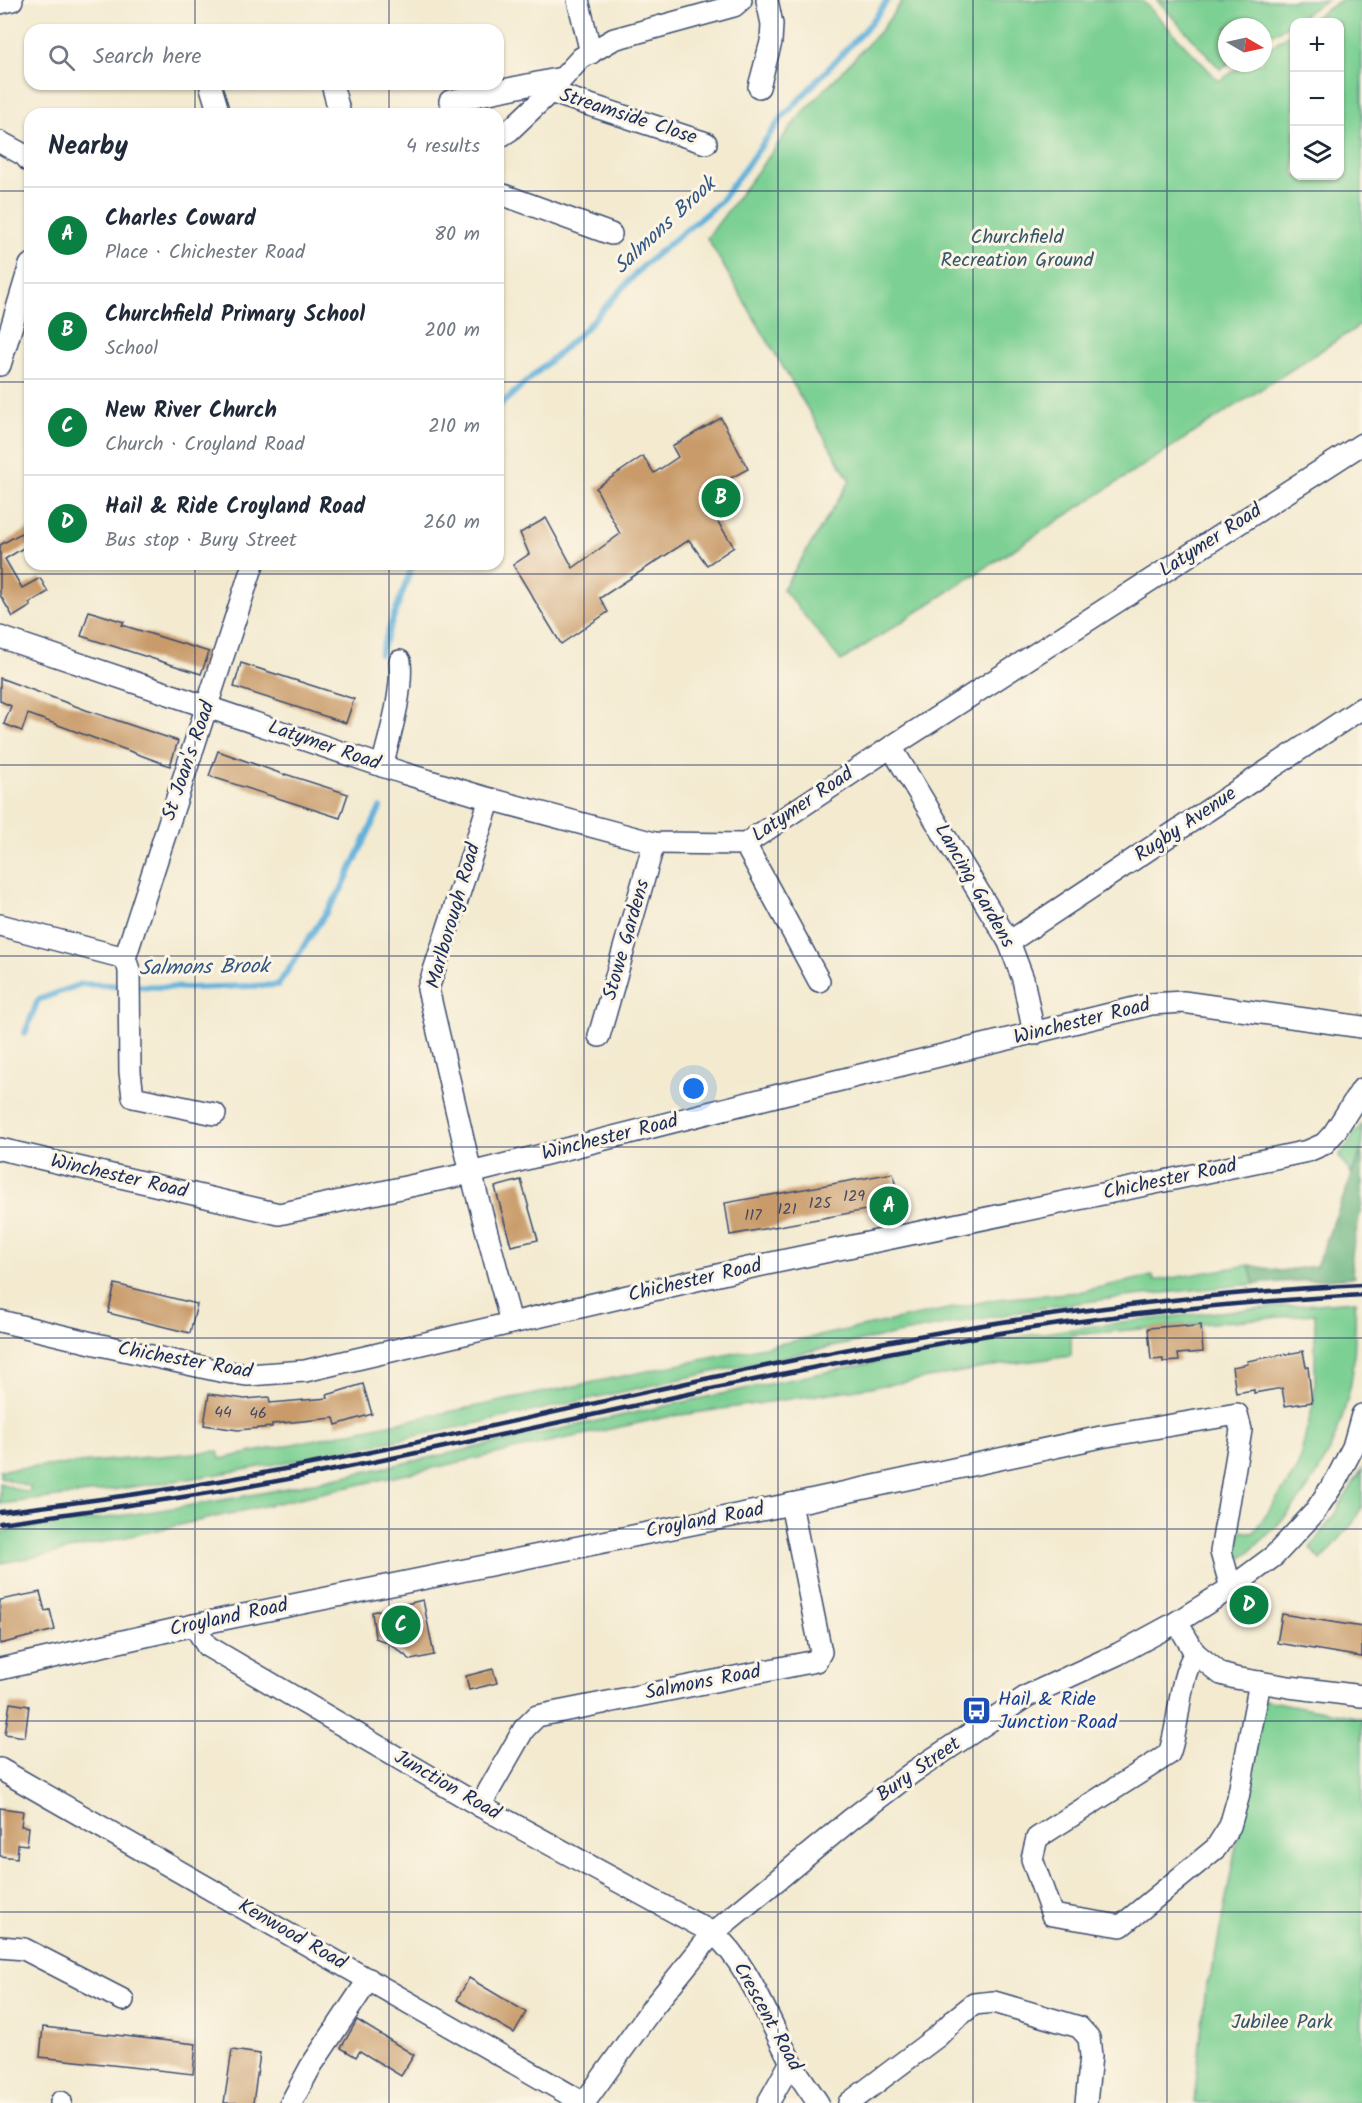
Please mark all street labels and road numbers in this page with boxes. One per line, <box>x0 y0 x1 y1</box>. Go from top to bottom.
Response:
street label: Streamside Close <box>555 80 701 154</box>
street label: Latymer Road <box>1153 495 1270 586</box>
street label: St Joan's Road <box>154 696 225 825</box>
street label: Latymer Road <box>263 712 386 781</box>
street label: Latymer Road <box>746 758 861 851</box>
street label: Rugby Avenue <box>1128 779 1244 871</box>
street label: Lancing Gardens <box>925 818 1023 955</box>
street label: Marlborough Road <box>418 839 490 992</box>
street label: Stowe Gardens <box>594 875 660 1004</box>
street label: Winchester Road <box>1010 989 1155 1054</box>
street label: Winchester Road <box>538 1105 683 1170</box>
street label: Winchester Road <box>47 1146 192 1209</box>
street label: Chichester Road <box>1100 1150 1241 1210</box>
street label: Chichester Road <box>625 1250 766 1312</box>
street label: Chichester Road <box>115 1333 256 1389</box>
street label: Croyland Road <box>643 1494 768 1548</box>
street label: Croyland Road <box>167 1590 292 1646</box>
street label: Salmons Road <box>642 1656 765 1710</box>
street label: Bury Street <box>870 1729 968 1811</box>
street label: Junction Road <box>388 1742 507 1830</box>
street label: Kenwood Road <box>232 1891 353 1980</box>
street label: Crescent Road <box>724 1957 811 2078</box>

